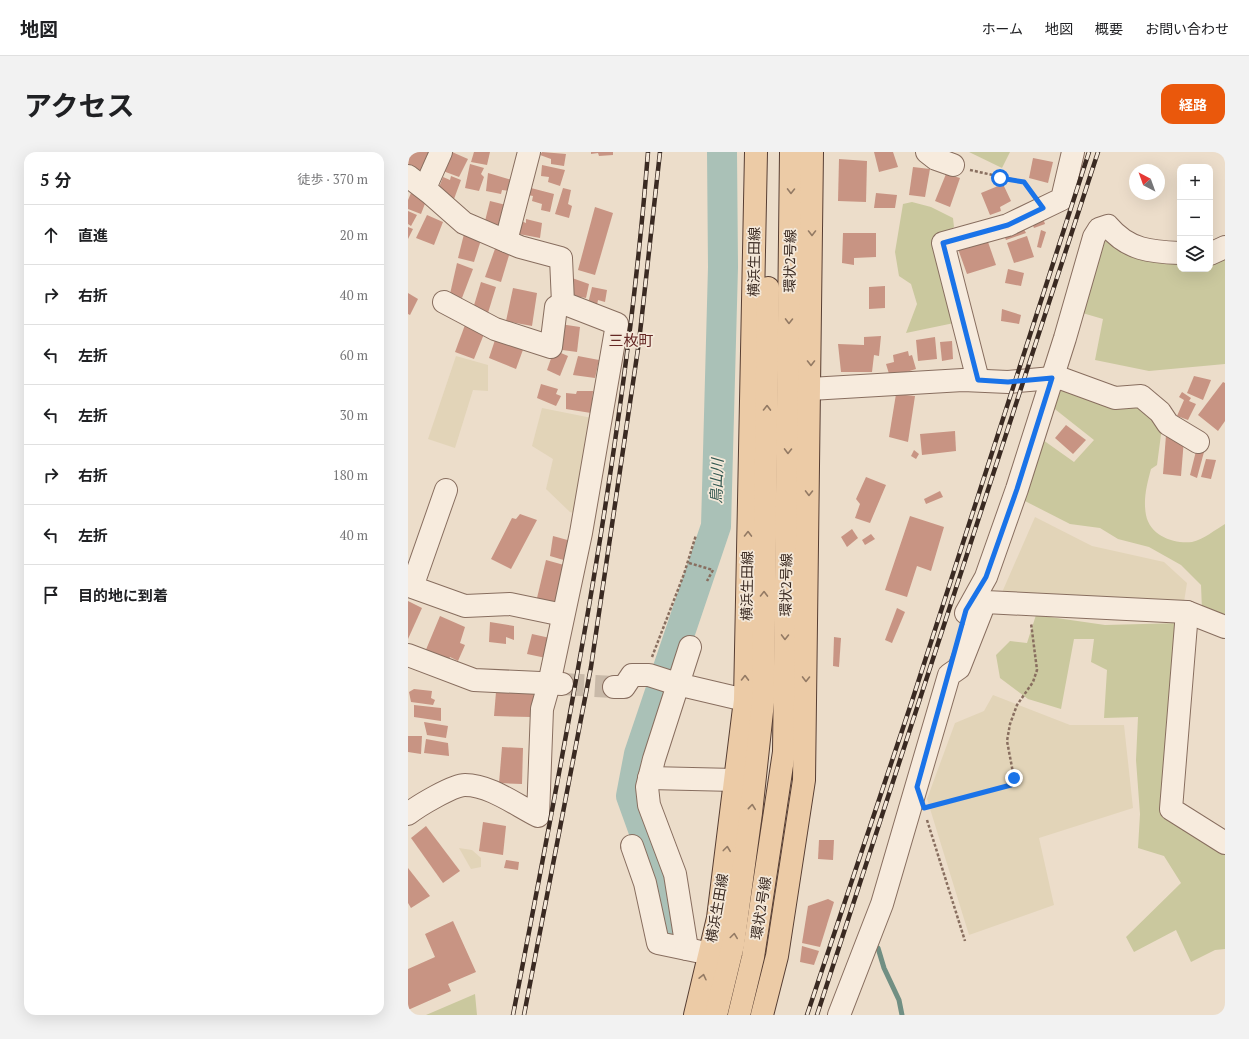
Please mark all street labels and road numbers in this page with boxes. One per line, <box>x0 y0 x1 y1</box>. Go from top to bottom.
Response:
street label: 横浜生田線 <box>743 227 764 297</box>
street label: 環状2号線 <box>779 229 800 293</box>
street label: 横浜生田線 <box>736 551 757 621</box>
street label: 環状2号線 <box>775 553 796 617</box>
street label: 横浜生田線 <box>701 872 732 944</box>
street label: 環状2号線 <box>746 875 775 941</box>

